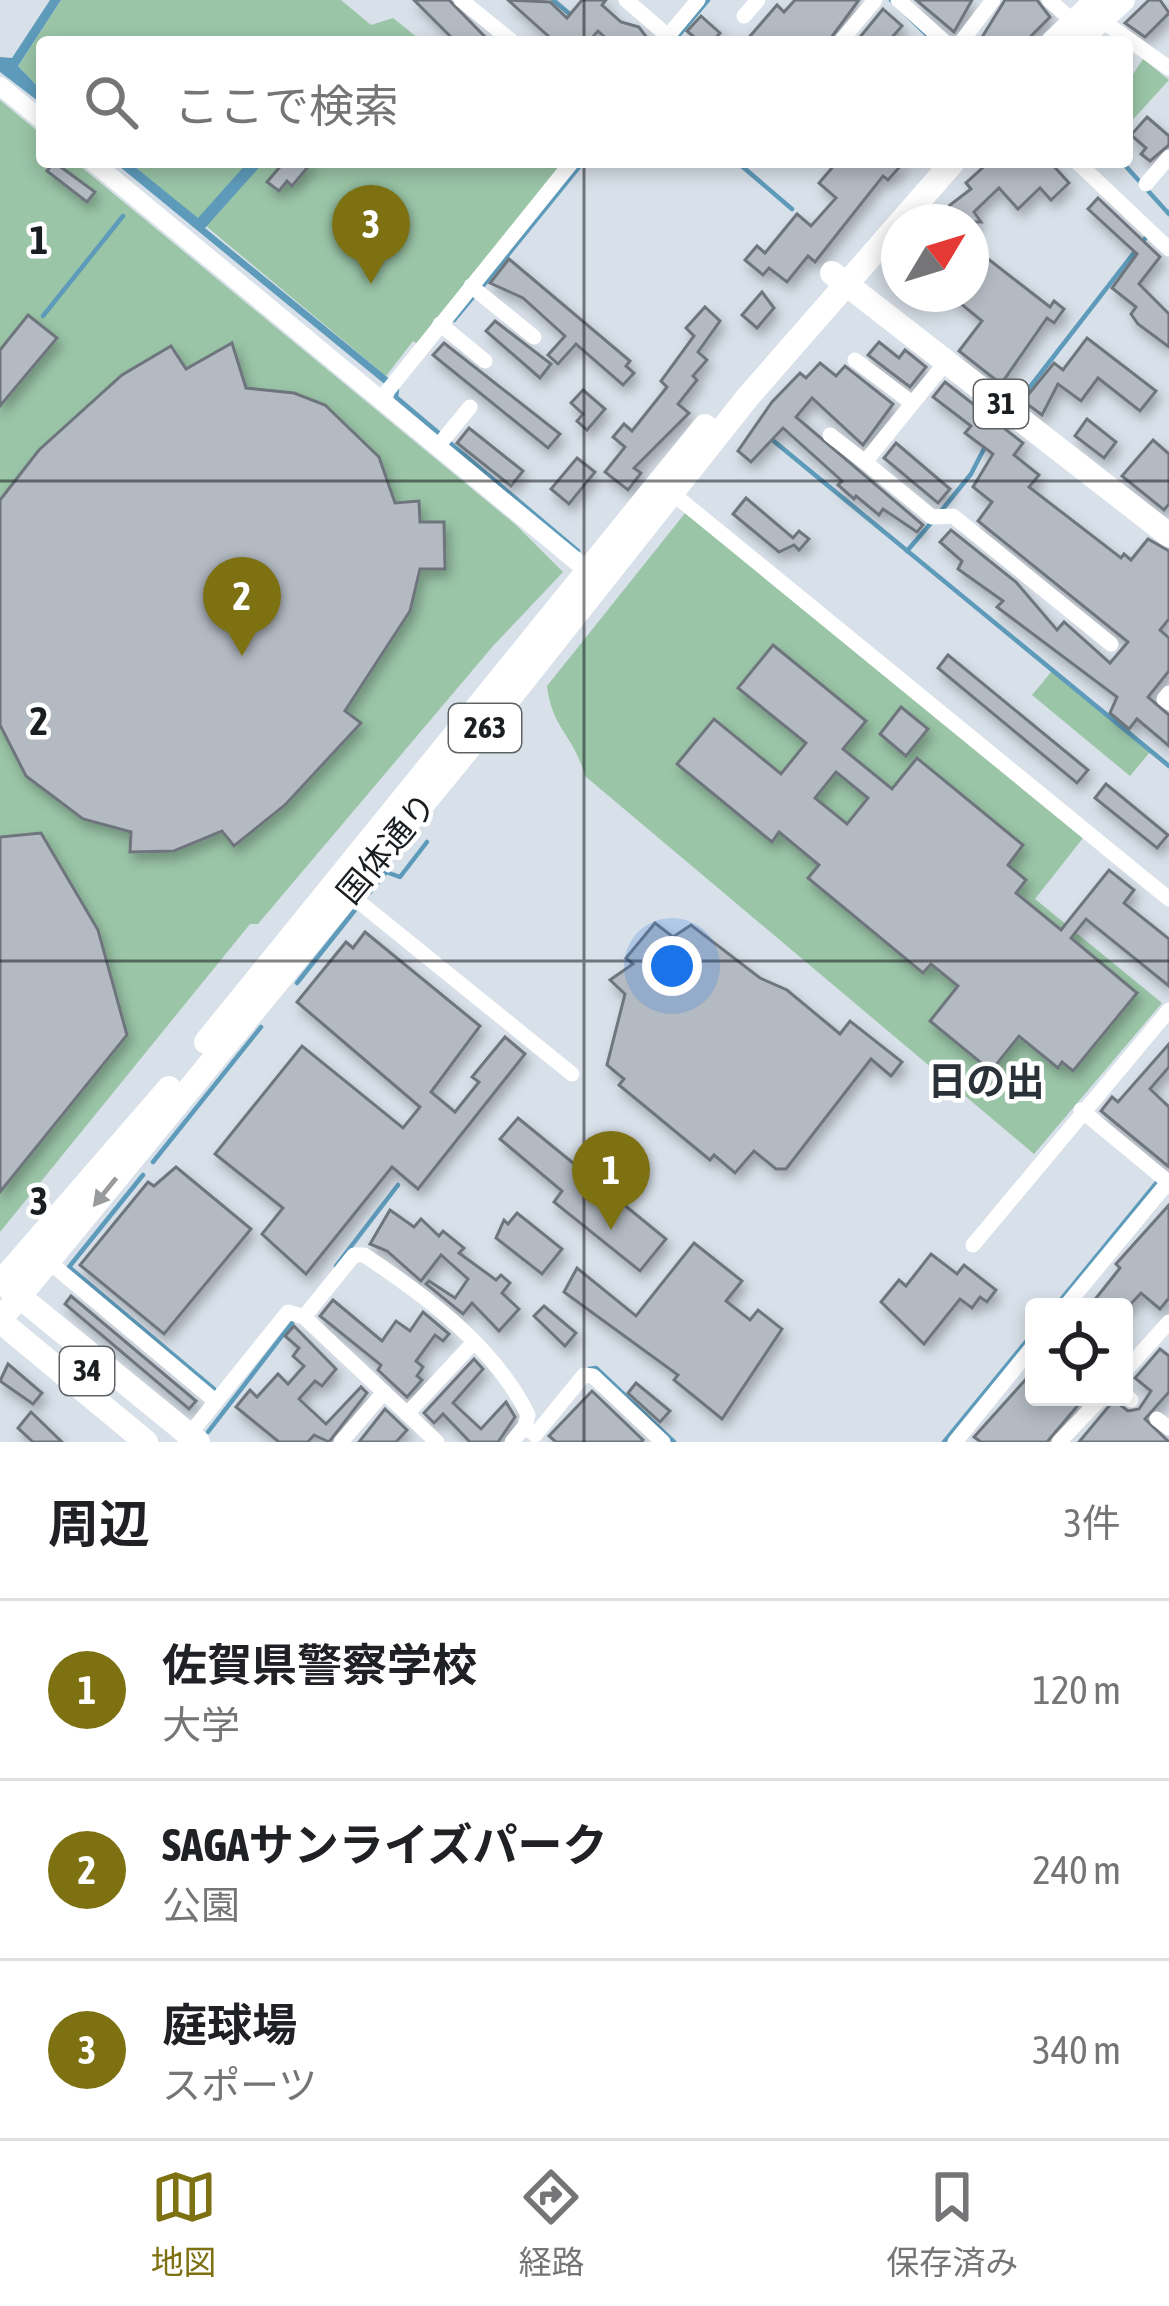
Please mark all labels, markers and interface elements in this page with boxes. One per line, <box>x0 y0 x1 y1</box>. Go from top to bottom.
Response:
search box <box>36 36 1133 168</box>
icon: search <box>78 69 144 135</box>
text: ここで検索 <box>174 80 399 132</box>
pin: 3 <box>332 185 410 284</box>
north arrow <box>881 204 989 312</box>
text: 1 <box>30 218 48 262</box>
road number: 31 <box>974 380 1028 428</box>
pin: 2 <box>203 557 281 656</box>
text: 2 <box>30 699 48 743</box>
road number: 263 <box>449 704 521 752</box>
street label: 国体通り <box>329 785 443 911</box>
your location <box>642 936 702 996</box>
district label: 日の出 <box>927 1059 1045 1103</box>
pin: 1 <box>572 1131 650 1230</box>
one-way arrow <box>92 1177 118 1207</box>
text: 3 <box>30 1179 48 1223</box>
map controls <box>1025 1298 1133 1406</box>
button: locate <box>1025 1298 1133 1406</box>
road number: 34 <box>60 1347 114 1395</box>
text: 周辺 <box>48 1494 150 1553</box>
text: 3件 <box>1064 1501 1121 1545</box>
text: 佐賀県警察学校 <box>162 1639 477 1691</box>
text: 1 <box>78 1668 96 1712</box>
text: 120 m <box>1033 1668 1121 1712</box>
text: 大学 <box>162 1703 240 1747</box>
text: SAGAサンライズパーク <box>162 1819 608 1871</box>
text: 2 <box>78 1848 96 1892</box>
text: 240 m <box>1033 1848 1121 1892</box>
text: 公園 <box>162 1883 240 1927</box>
text: 庭球場 <box>162 1999 297 2051</box>
text: 3 <box>78 2028 96 2072</box>
text: 340 m <box>1033 2028 1121 2072</box>
text: スポーツ <box>162 2063 317 2107</box>
tab: 地図 <box>151 2164 217 2284</box>
tab: 経路 <box>518 2164 584 2284</box>
tab: 保存済み <box>886 2164 1018 2284</box>

